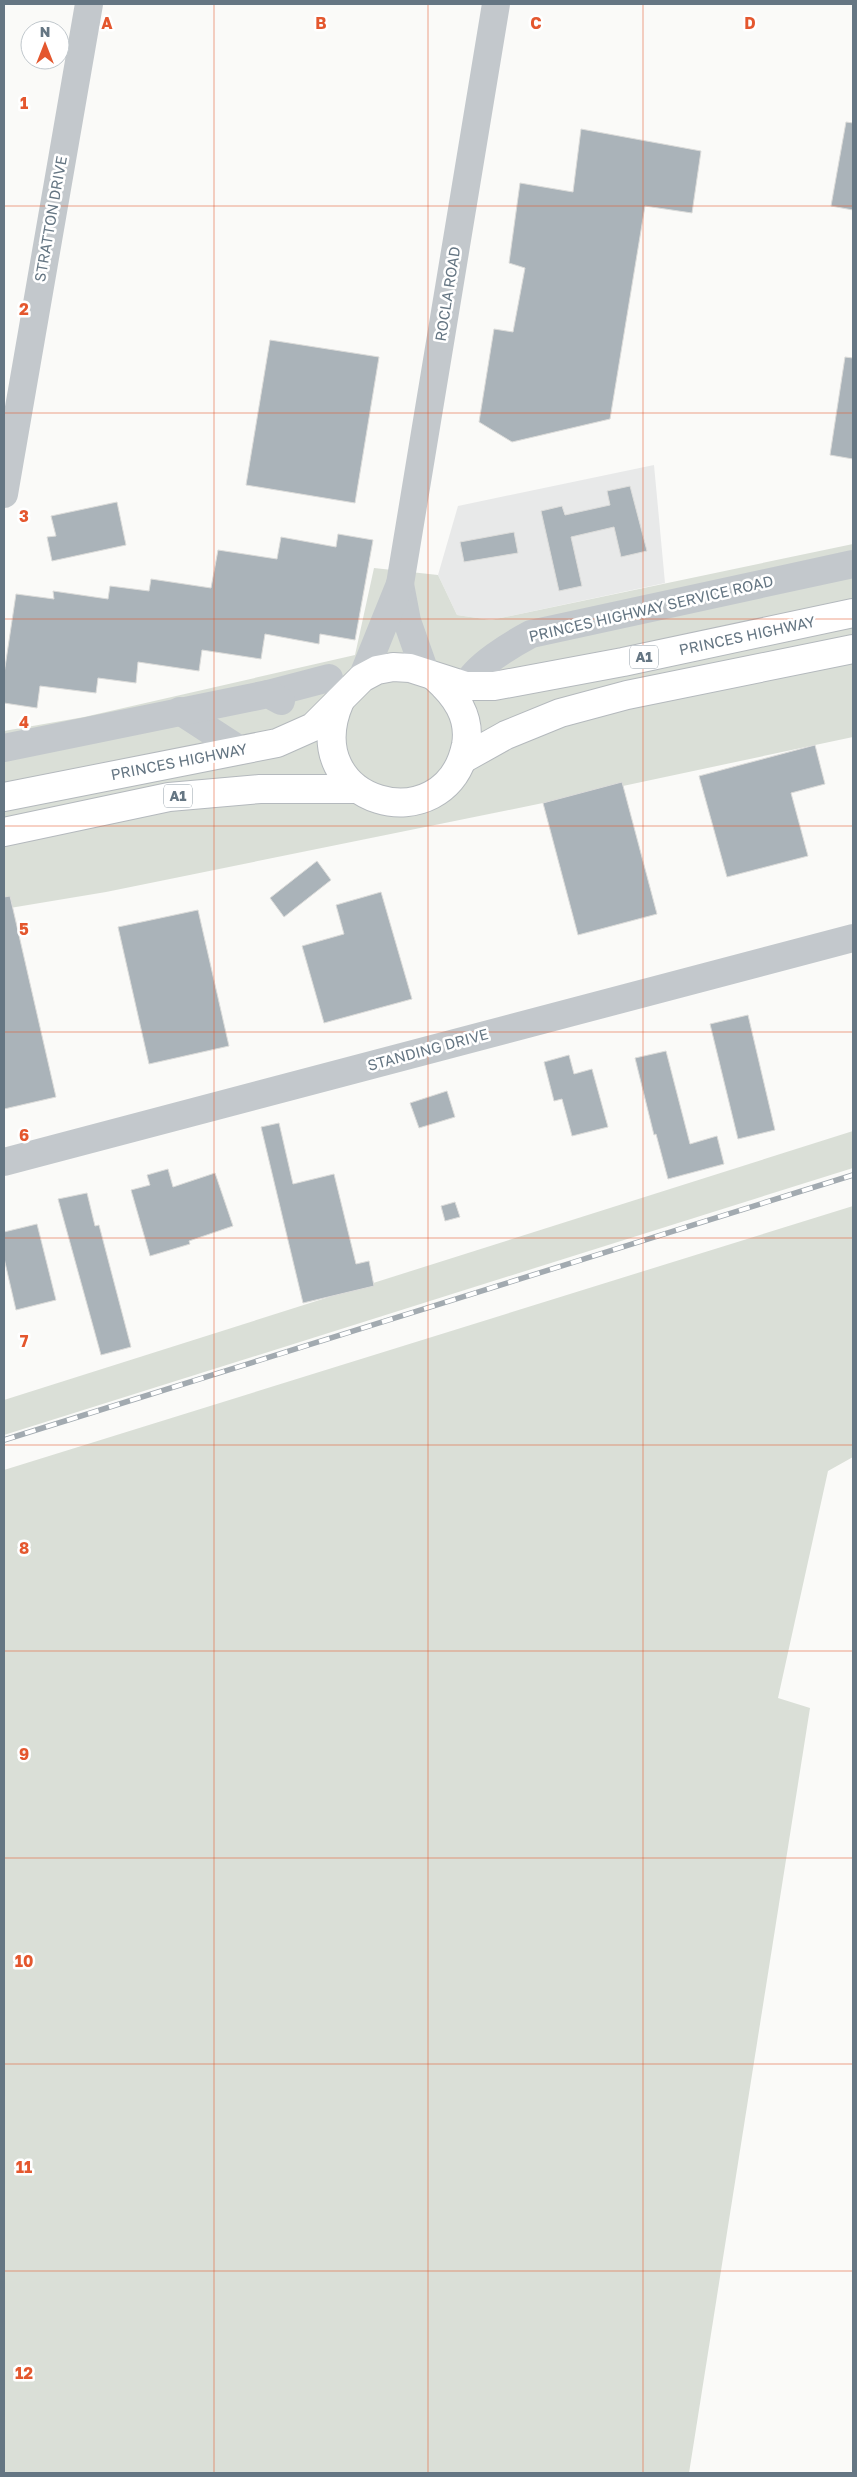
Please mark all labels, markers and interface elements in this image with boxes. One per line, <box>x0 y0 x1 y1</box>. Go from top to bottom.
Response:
text: A <box>101 13 113 33</box>
text: B <box>315 13 327 33</box>
text: C <box>530 13 542 33</box>
text: D <box>744 13 756 33</box>
north arrow <box>20 20 70 70</box>
text: N <box>40 23 50 40</box>
text: 1 <box>20 93 28 113</box>
street label: STRATTON DRIVE <box>30 154 70 283</box>
street label: ROCLA ROAD <box>431 245 463 343</box>
text: 2 <box>19 299 29 319</box>
text: 3 <box>19 506 29 526</box>
street label: PRINCES HIGHWAY SERVICE ROAD <box>527 572 775 646</box>
street label: PRINCES HIGHWAY <box>677 613 817 659</box>
road number: A1 <box>630 646 658 669</box>
text: 4 <box>19 712 29 732</box>
street label: PRINCES HIGHWAY <box>109 739 249 783</box>
road number: A1 <box>164 784 192 808</box>
text: 5 <box>19 919 29 939</box>
street label: STANDING DRIVE <box>365 1024 490 1074</box>
text: 6 <box>19 1125 29 1145</box>
text: 7 <box>20 1331 29 1351</box>
text: 8 <box>19 1538 29 1558</box>
text: 9 <box>19 1744 29 1764</box>
text: 10 <box>15 1951 33 1971</box>
text: 11 <box>16 2157 32 2177</box>
text: 12 <box>15 2363 33 2383</box>

